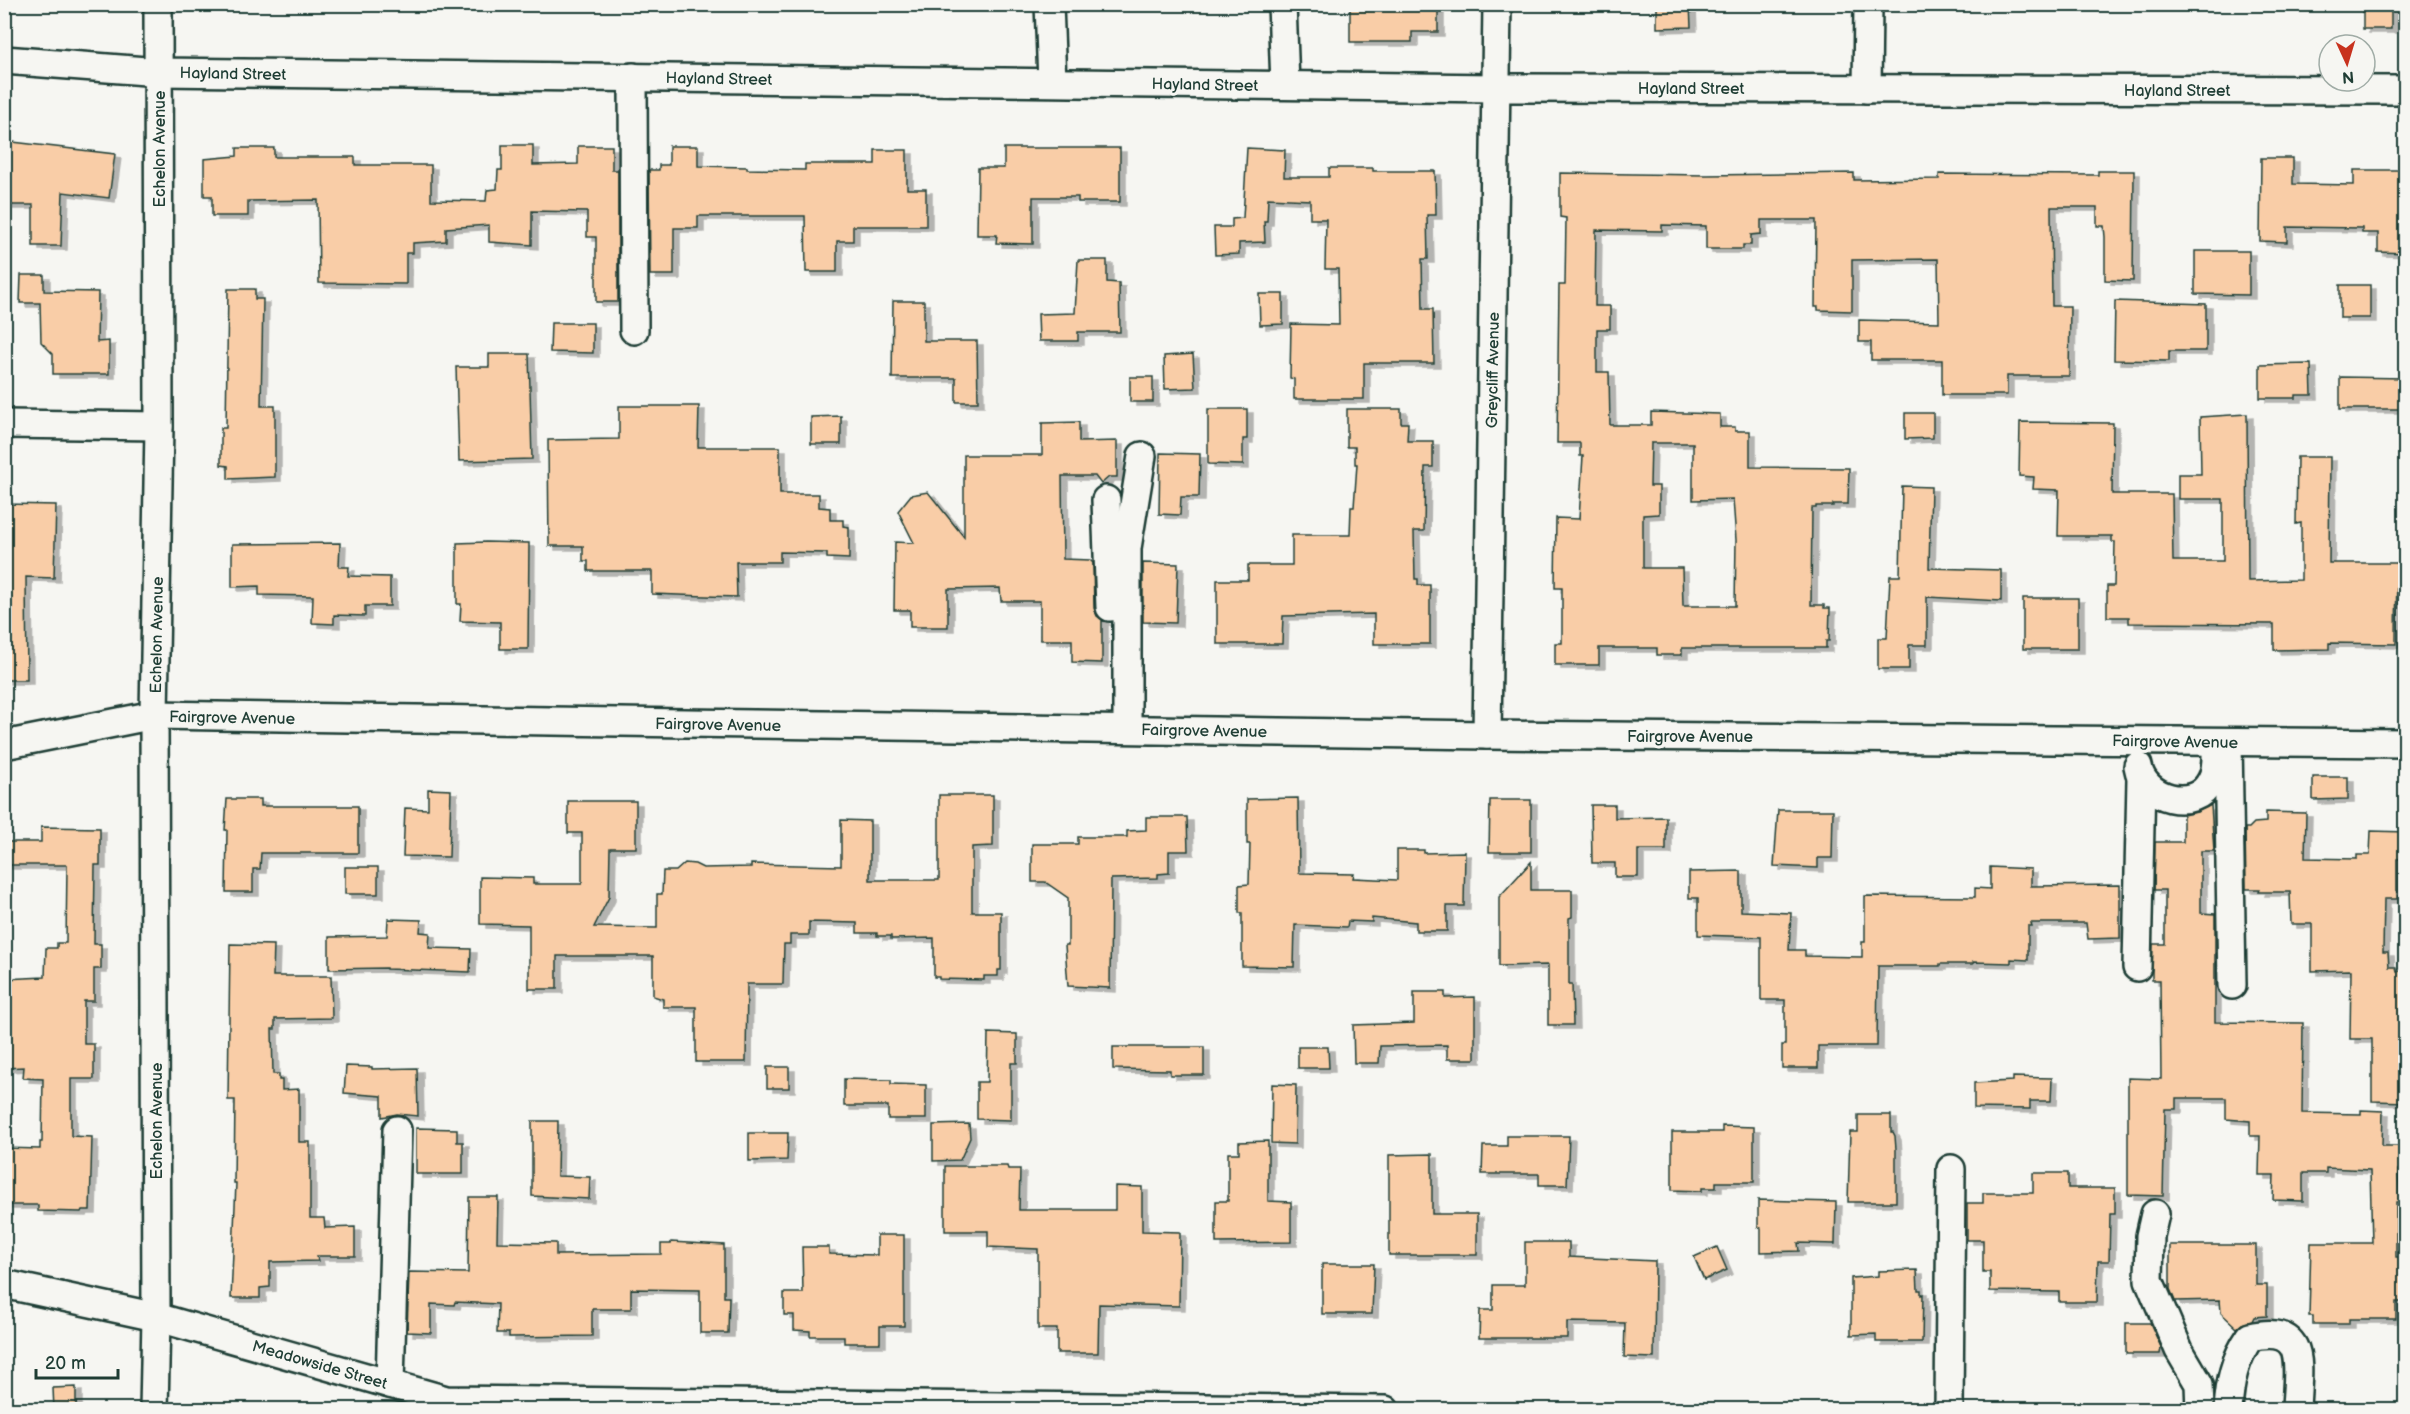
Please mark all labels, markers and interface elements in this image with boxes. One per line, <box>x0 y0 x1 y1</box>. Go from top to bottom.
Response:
north arrow <box>2317 33 2377 93</box>
street label: Hayland Street <box>180 64 287 85</box>
text: N <box>2341 67 2355 86</box>
street label: Hayland Street <box>666 69 773 90</box>
street label: Hayland Street <box>1152 75 1259 96</box>
street label: Hayland Street <box>1638 80 1744 99</box>
street label: Hayland Street <box>2124 82 2230 101</box>
street label: Echelon Avenue <box>151 90 170 207</box>
street label: Greycliff Avenue <box>1483 311 1504 428</box>
street label: Echelon Avenue <box>147 576 168 694</box>
street label: Fairgrove Avenue <box>169 708 296 729</box>
street label: Fairgrove Avenue <box>655 715 782 736</box>
street label: Fairgrove Avenue <box>1141 721 1268 742</box>
street label: Fairgrove Avenue <box>1627 728 1754 747</box>
street label: Fairgrove Avenue <box>2112 732 2239 753</box>
street label: Echelon Avenue <box>148 1062 167 1179</box>
street label: Meadowside Street <box>250 1337 389 1394</box>
scale bar <box>36 1342 118 1380</box>
text: 20 m <box>45 1353 86 1374</box>

